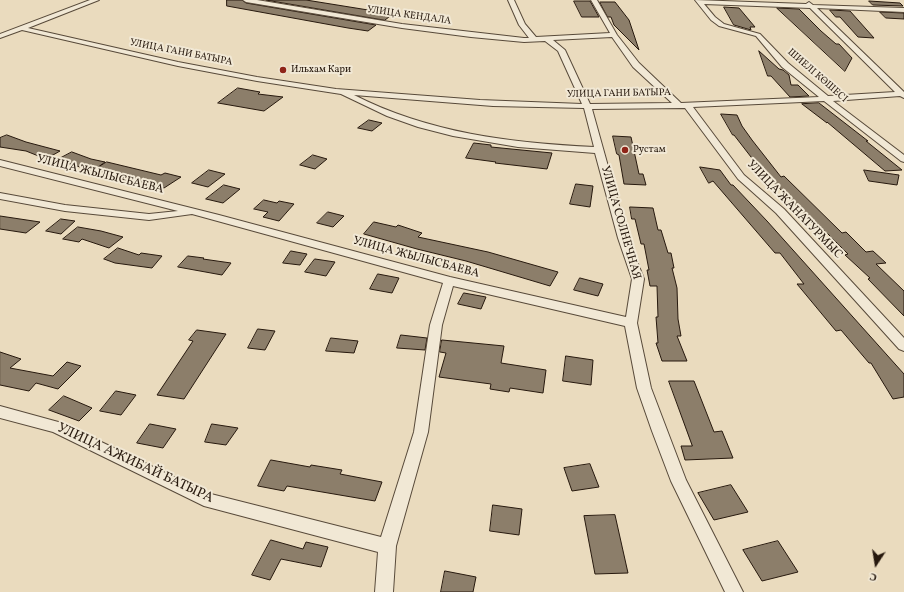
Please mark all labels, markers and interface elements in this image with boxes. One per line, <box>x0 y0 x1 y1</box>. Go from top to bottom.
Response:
street label: УЛИЦА КЕНДАЛА <box>366 4 452 28</box>
street label: УЛИЦА ГАНИ БАТЫРА <box>129 37 233 69</box>
street label: ШИЕЛІ КӨШЕСІ <box>784 47 850 105</box>
place label: Ильхам Кари <box>291 64 351 76</box>
marker: Ильхам Кари <box>278 65 288 75</box>
street label: УЛИЦА ГАНИ БАТЫРА <box>567 87 671 101</box>
place label: Рустам <box>633 144 665 156</box>
marker: Рустам <box>620 145 630 155</box>
street label: УЛИЦА ЖЫЛЫСБАЕВА <box>35 152 165 198</box>
street label: УЛИЦА ЖАНАТУРМЫС <box>743 158 845 262</box>
street label: УЛИЦА СОЛНЕЧНАЯ <box>597 164 643 282</box>
street label: УЛИЦА ЖЫЛЫСБАЕВА <box>351 234 481 282</box>
street label: УЛИЦА АЖИБАЙ БАТЫРА <box>54 420 216 508</box>
north arrow <box>856 544 896 584</box>
text: С <box>868 568 878 584</box>

